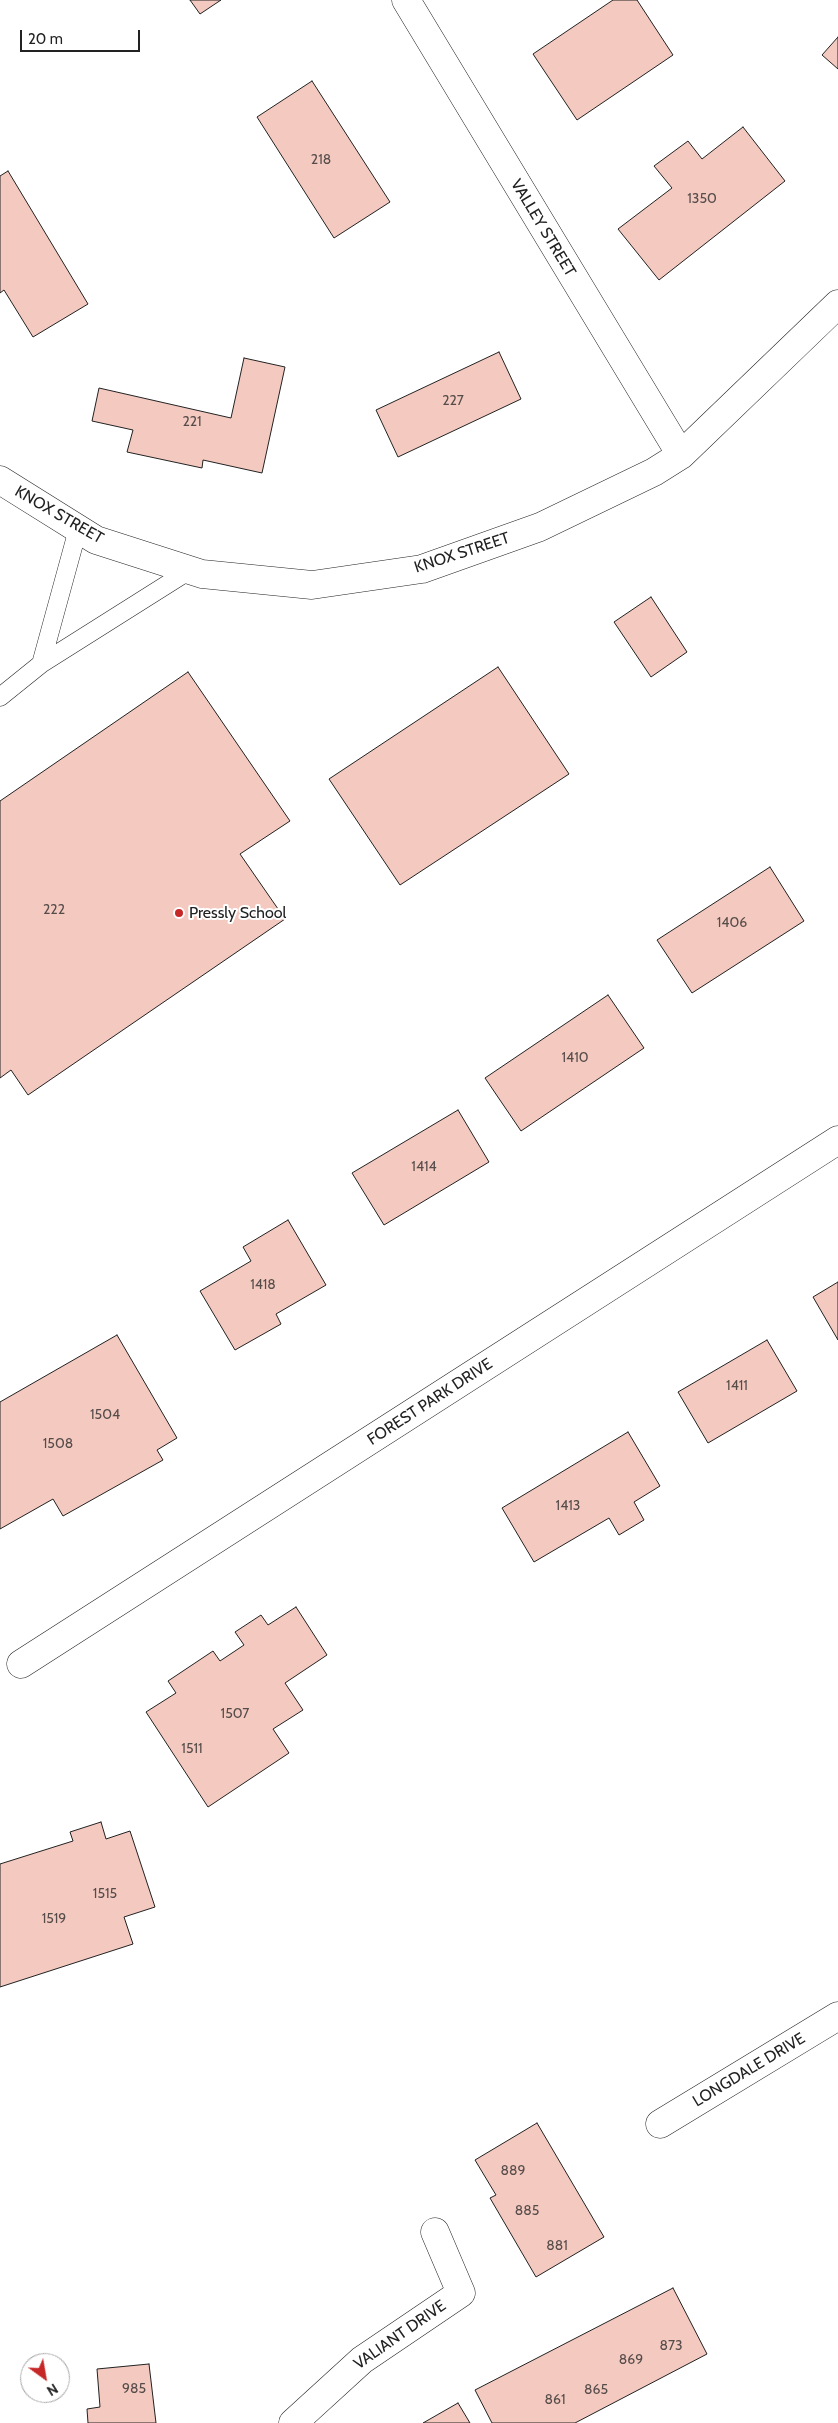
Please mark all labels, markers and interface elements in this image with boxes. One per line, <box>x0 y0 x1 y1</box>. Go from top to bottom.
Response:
scale bar <box>22 20 142 52</box>
text: 20 m <box>28 30 63 48</box>
house number: 218 <box>311 152 331 168</box>
street label: VALLEY STREET <box>506 176 580 280</box>
house number: 1350 <box>687 191 717 207</box>
house number: 227 <box>442 393 464 409</box>
house number: 221 <box>182 414 202 430</box>
street label: KNOX STREET <box>11 482 107 548</box>
street label: KNOX STREET <box>412 529 512 577</box>
house number: 222 <box>43 902 65 918</box>
place label: Pressly School <box>189 903 286 923</box>
marker: Pressly School <box>173 907 185 919</box>
house number: 1406 <box>717 915 747 931</box>
house number: 1410 <box>562 1050 588 1066</box>
house number: 1414 <box>411 1159 437 1175</box>
house number: 1418 <box>250 1277 276 1293</box>
street label: FOREST PARK DRIVE <box>364 1354 496 1450</box>
house number: 1411 <box>726 1378 748 1394</box>
house number: 1504 <box>90 1407 120 1423</box>
house number: 1508 <box>43 1436 73 1452</box>
house number: 1413 <box>556 1498 580 1514</box>
house number: 1507 <box>221 1706 249 1722</box>
house number: 1511 <box>181 1741 203 1757</box>
house number: 1515 <box>93 1886 117 1902</box>
house number: 1519 <box>42 1911 66 1927</box>
street label: LONGDALE DRIVE <box>689 2029 809 2111</box>
house number: 889 <box>501 2163 525 2179</box>
house number: 885 <box>515 2203 539 2219</box>
house number: 881 <box>546 2238 568 2254</box>
street label: VALIANT DRIVE <box>350 2296 450 2374</box>
house number: 873 <box>659 2338 683 2354</box>
house number: 869 <box>619 2352 643 2368</box>
north arrow <box>20 2353 70 2403</box>
text: N <box>43 2380 61 2400</box>
house number: 985 <box>122 2381 146 2397</box>
house number: 865 <box>584 2382 608 2398</box>
house number: 861 <box>545 2392 565 2408</box>

